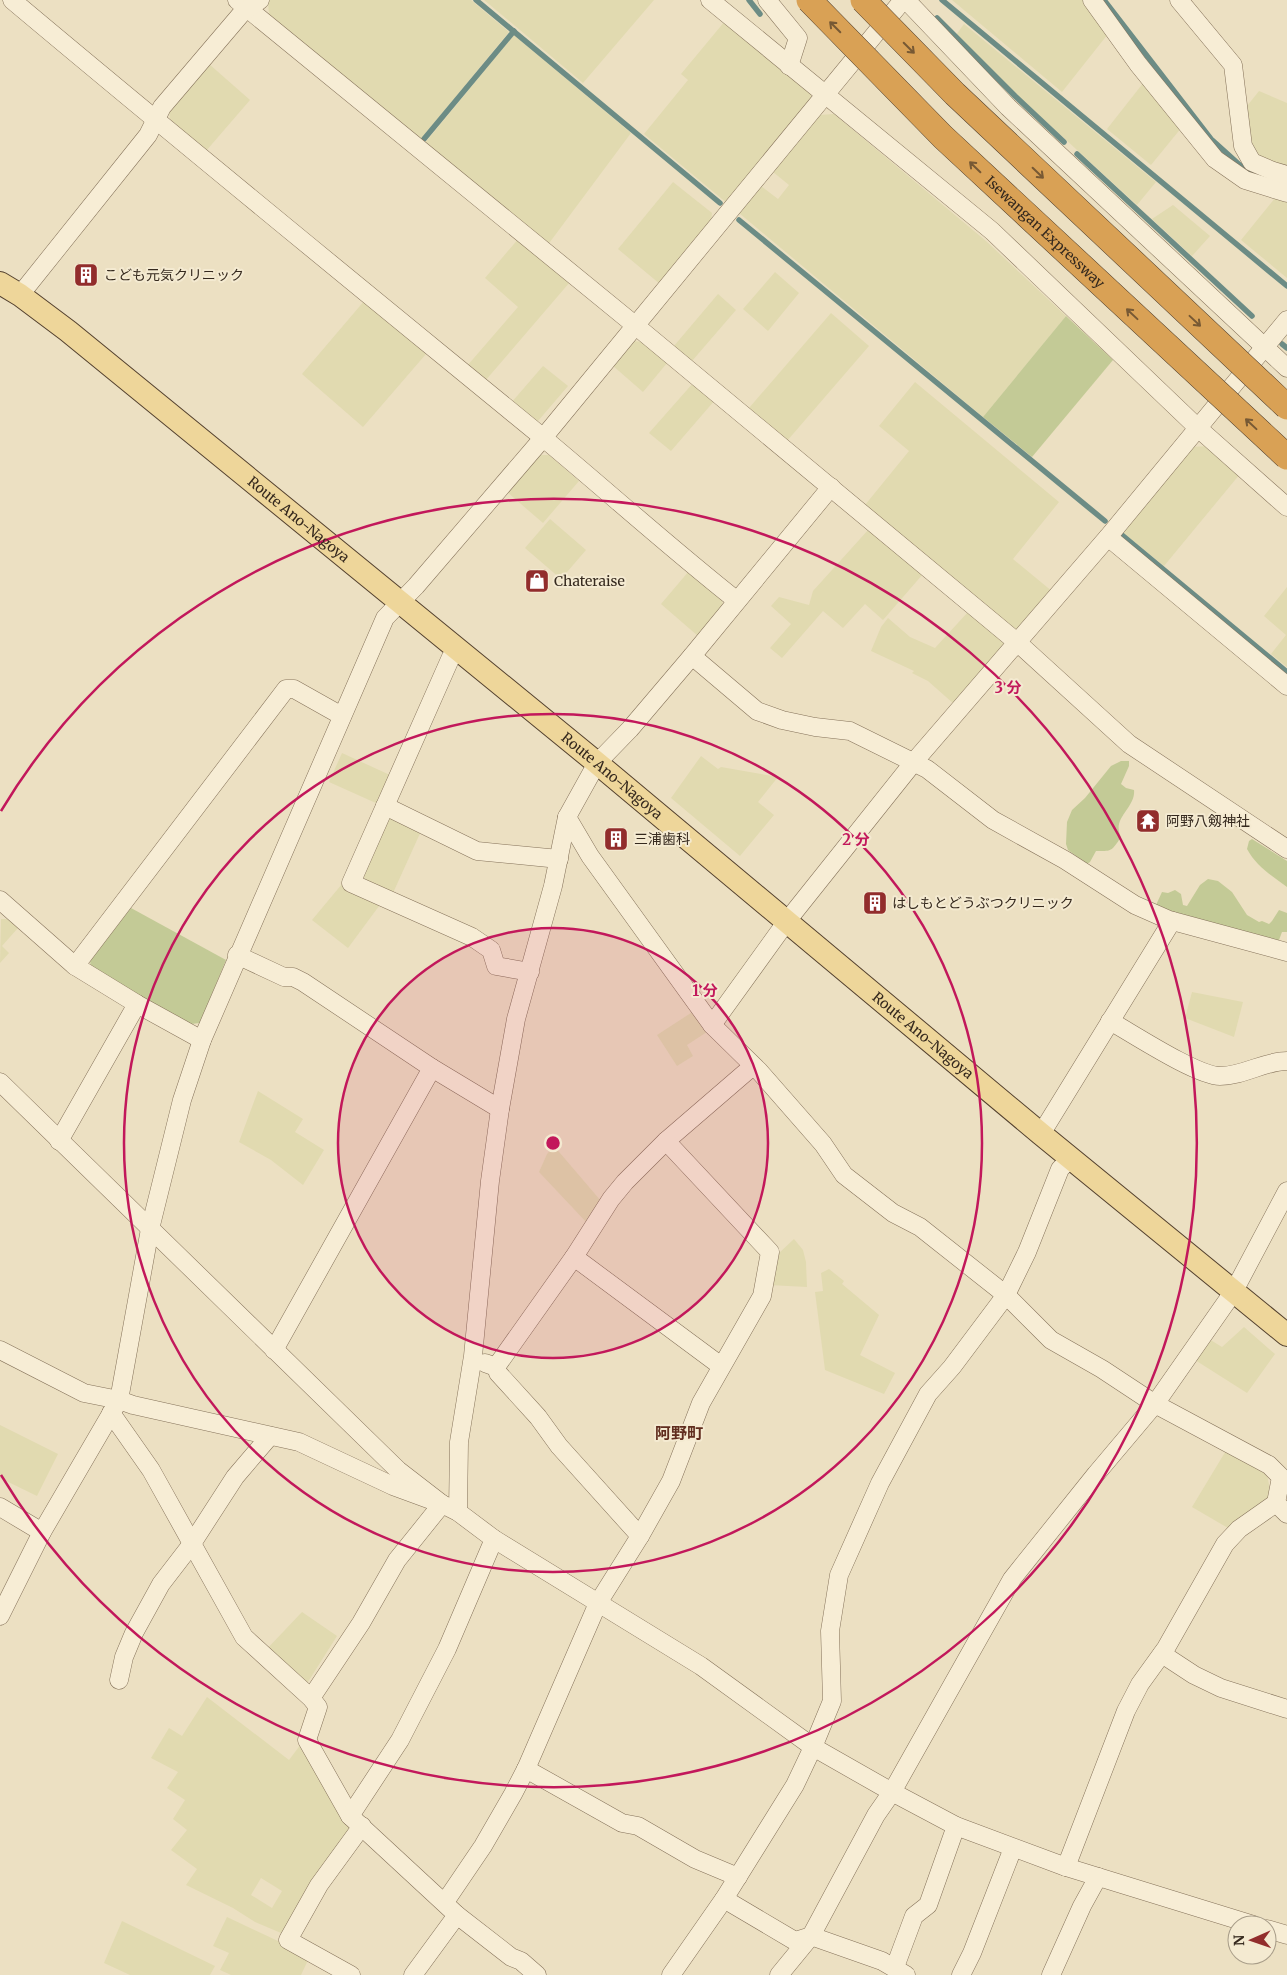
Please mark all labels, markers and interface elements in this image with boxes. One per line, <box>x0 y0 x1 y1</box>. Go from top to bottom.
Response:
one-way arrow <box>829 21 841 33</box>
one-way arrow <box>903 41 915 54</box>
one-way arrow <box>968 161 981 173</box>
one-way arrow <box>1032 167 1044 179</box>
street label: Isewangan Expressway <box>982 172 1109 292</box>
building icon: こども元気クリニック <box>73 262 99 288</box>
place label: こども元気クリニック <box>104 266 244 284</box>
one-way arrow <box>1125 308 1138 319</box>
one-way arrow <box>1188 315 1201 327</box>
one-way arrow <box>1245 418 1258 430</box>
street label: Route Ano-Nagoya <box>244 472 354 567</box>
shop icon: Chateraise <box>524 568 550 594</box>
place label: Chateraise <box>554 572 625 590</box>
text: 3 分 <box>994 678 1022 697</box>
street label: Route Ano-Nagoya <box>558 729 667 823</box>
temple icon: 阿野八剱神社 <box>1135 808 1161 834</box>
place label: 阿野八剱神社 <box>1166 812 1250 830</box>
building icon: 三浦歯科 <box>603 826 629 852</box>
place label: 三浦歯科 <box>634 830 690 848</box>
text: 2 分 <box>842 830 870 849</box>
building icon: はしもとどうぶつクリニック <box>862 890 888 916</box>
place label: はしもとどうぶつクリニック <box>892 894 1074 912</box>
text: 1 分 <box>692 981 718 1000</box>
street label: Route Ano-Nagoya <box>869 988 978 1083</box>
centre of rings <box>544 1134 562 1152</box>
district label: 阿野町 <box>655 1423 703 1443</box>
north arrow <box>1227 1915 1277 1965</box>
text: N <box>1230 1935 1248 1946</box>

